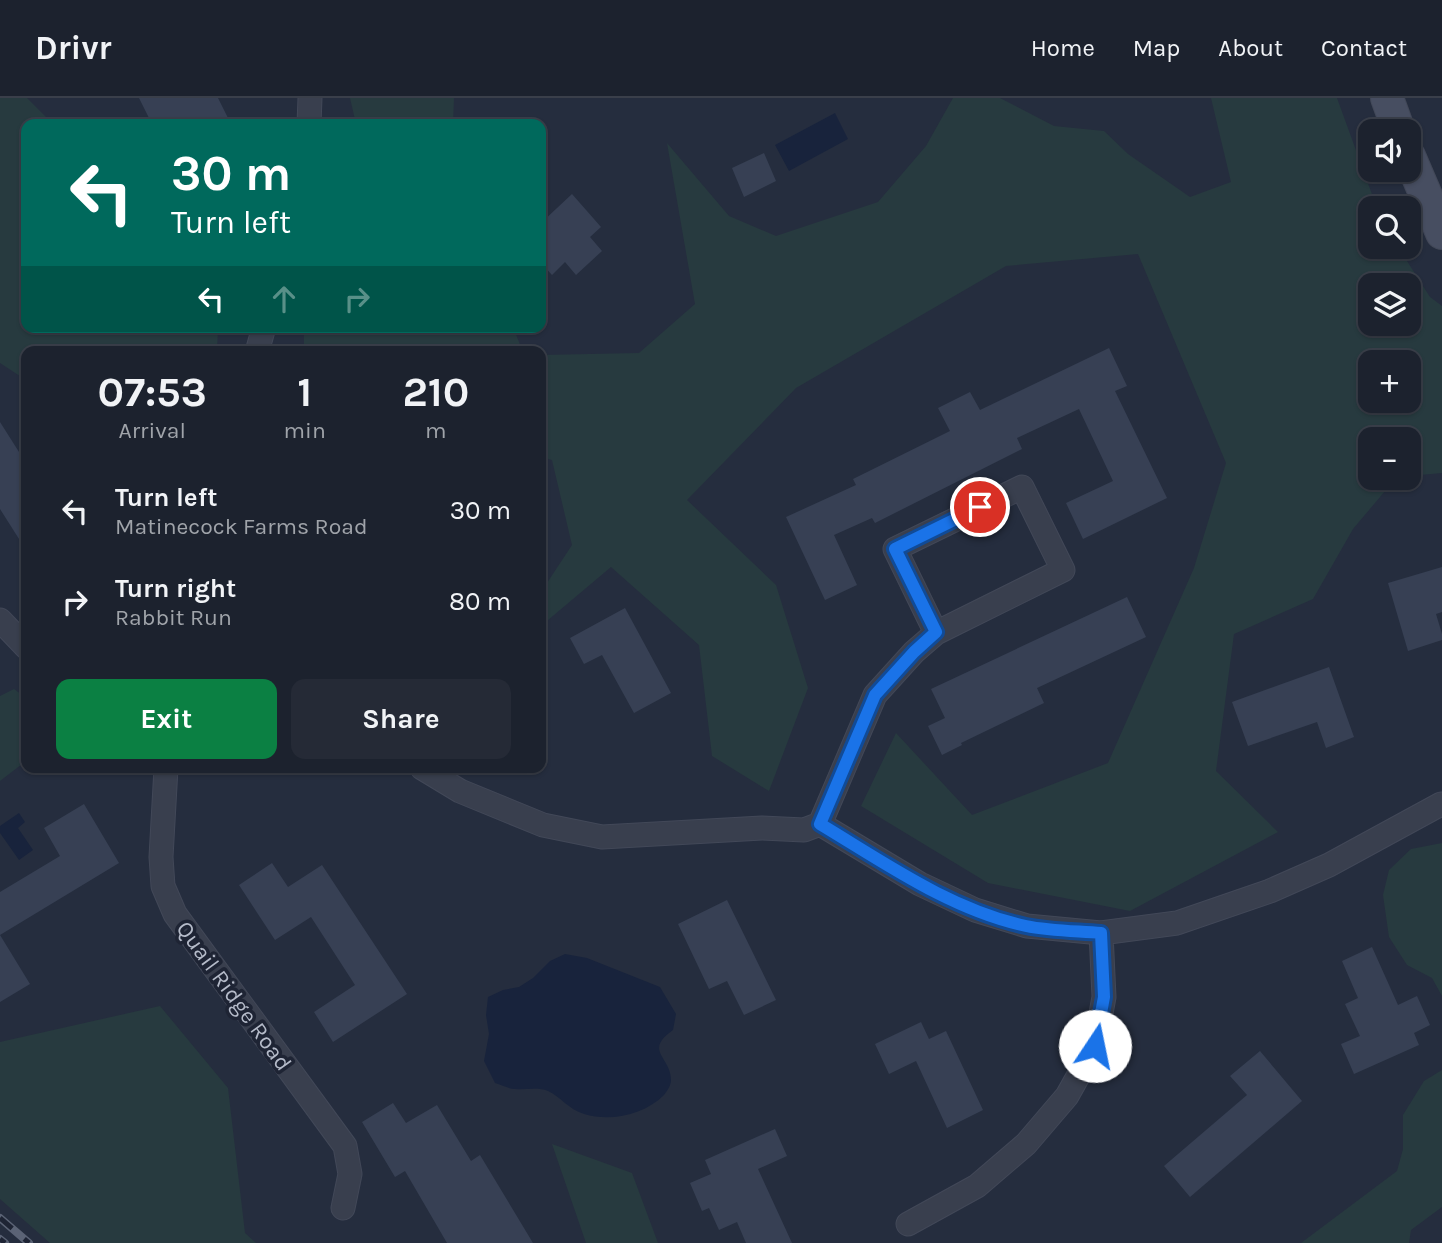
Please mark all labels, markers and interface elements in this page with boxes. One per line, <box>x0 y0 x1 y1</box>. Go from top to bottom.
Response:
text: Drivr <box>35 29 112 67</box>
text: Home <box>1031 34 1095 62</box>
text: Map <box>1133 34 1180 62</box>
text: About <box>1218 34 1283 62</box>
text: Contact <box>1321 34 1407 62</box>
map controls <box>1358 119 1421 490</box>
button: sound <box>1358 119 1421 182</box>
text: 30 m <box>171 145 291 202</box>
icon: left <box>56 147 147 238</box>
button: search <box>1358 196 1421 259</box>
text: Turn left <box>171 204 291 241</box>
button: layers <box>1358 273 1421 336</box>
icon: left <box>192 280 230 318</box>
icon: ahead <box>265 280 303 318</box>
icon: right <box>338 280 376 318</box>
button: + <box>1358 350 1421 413</box>
text: 07:53 <box>98 367 207 417</box>
text: 1 <box>297 367 312 417</box>
text: 210 <box>402 367 469 417</box>
text: Arrival <box>119 417 186 444</box>
text: min <box>284 417 326 444</box>
text: m <box>425 417 447 444</box>
button: − <box>1358 427 1421 490</box>
pin <box>950 477 1010 537</box>
text: Turn left <box>115 482 217 513</box>
icon: arrive <box>961 488 999 526</box>
icon: left <box>56 492 94 530</box>
text: 30 m <box>450 495 511 526</box>
text: Matinecock Farms Road <box>115 513 368 540</box>
text: Turn right <box>115 573 236 604</box>
icon: right <box>56 583 94 621</box>
text: 80 m <box>449 586 511 617</box>
text: Rabbit Run <box>115 604 232 631</box>
button: Exit <box>56 679 277 759</box>
button: Share <box>291 679 511 759</box>
street label: Quail Ridge Road <box>171 916 297 1076</box>
position arrow <box>1058 1009 1132 1083</box>

